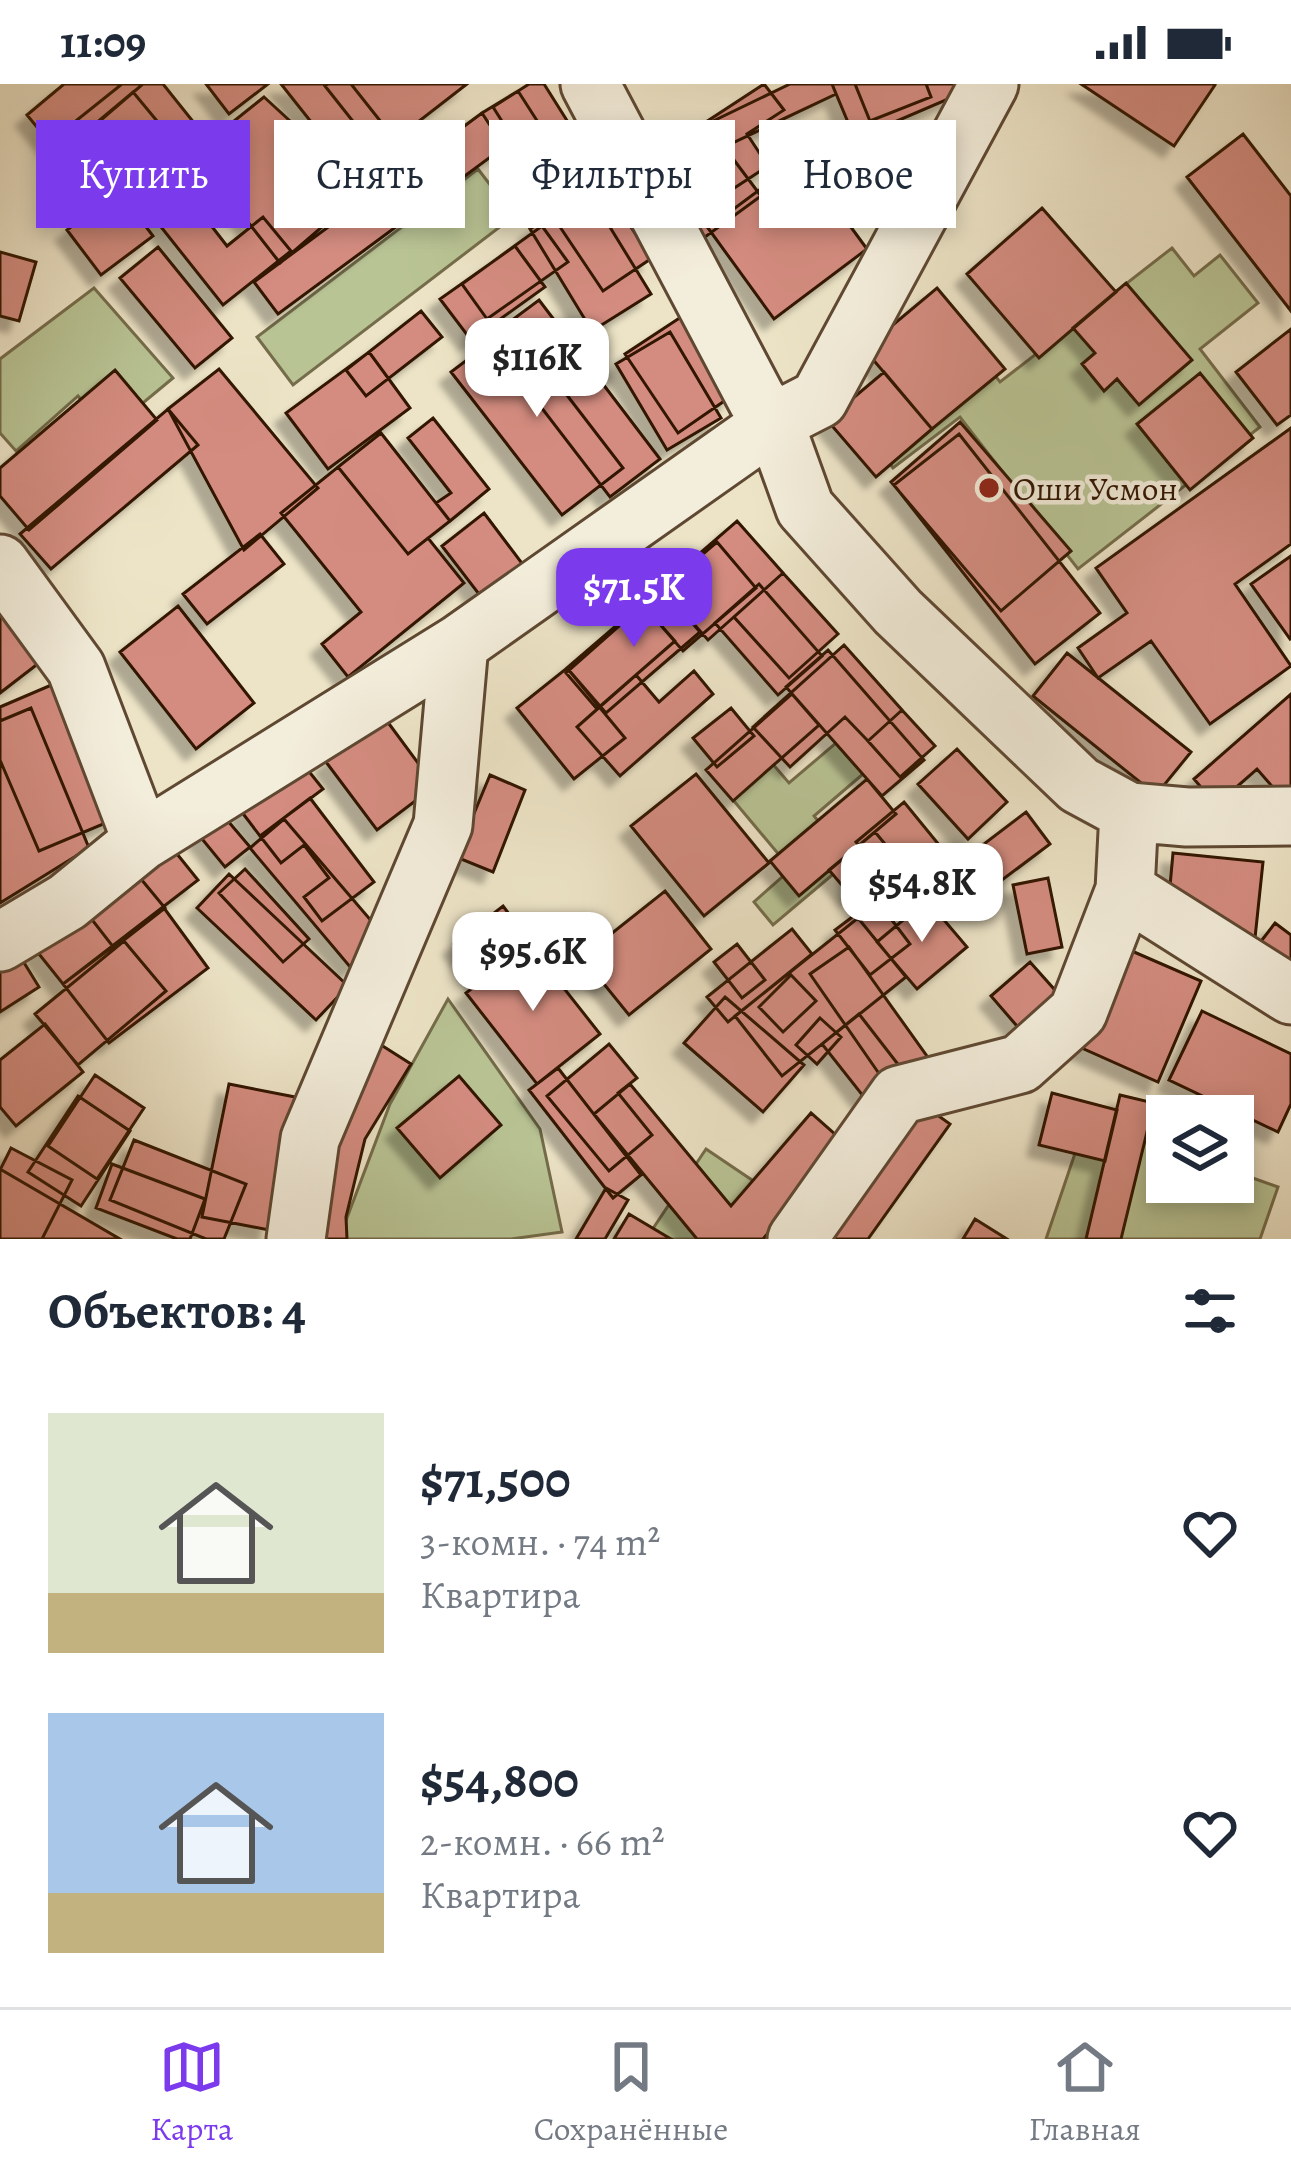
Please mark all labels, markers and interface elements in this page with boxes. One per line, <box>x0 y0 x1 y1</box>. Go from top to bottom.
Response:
text: 11:09 <box>60 11 146 73</box>
chip: Купить <box>36 120 250 228</box>
chip: Снять <box>274 120 465 228</box>
chip: Фильтры <box>489 120 735 228</box>
chip: Новое <box>759 120 956 228</box>
pin: $116K <box>453 318 621 420</box>
text: $116K <box>492 330 582 383</box>
place label: Оши Усмон <box>1013 466 1178 511</box>
marker: Оши Усмон <box>976 475 1002 501</box>
pin: $71.5K <box>536 548 732 650</box>
text: $71.5K <box>583 560 685 613</box>
pin: $54.8K <box>824 843 1020 945</box>
text: $54.8K <box>868 855 976 908</box>
pin: $95.6K <box>435 912 631 1014</box>
text: $95.6K <box>479 924 587 977</box>
map controls <box>1146 1095 1254 1203</box>
button: layers <box>1146 1095 1254 1203</box>
text: Объектов: 4 <box>48 1276 306 1346</box>
icon: filters <box>1177 1278 1243 1344</box>
text: $71,500 <box>420 1445 571 1515</box>
icon: home <box>144 1461 288 1605</box>
icon: heart <box>1177 1500 1243 1566</box>
text: 3-комн. · 74 m² <box>420 1515 660 1568</box>
text: Квартира <box>420 1568 581 1621</box>
text: $54,800 <box>420 1745 579 1815</box>
icon: home <box>144 1761 288 1905</box>
icon: heart <box>1177 1800 1243 1866</box>
text: 2-комн. · 66 m² <box>420 1815 665 1868</box>
text: Квартира <box>420 1868 581 1921</box>
tab: Карта <box>150 2034 233 2151</box>
tab: Сохранённые <box>534 2034 728 2151</box>
tab: Главная <box>1029 2034 1141 2151</box>

